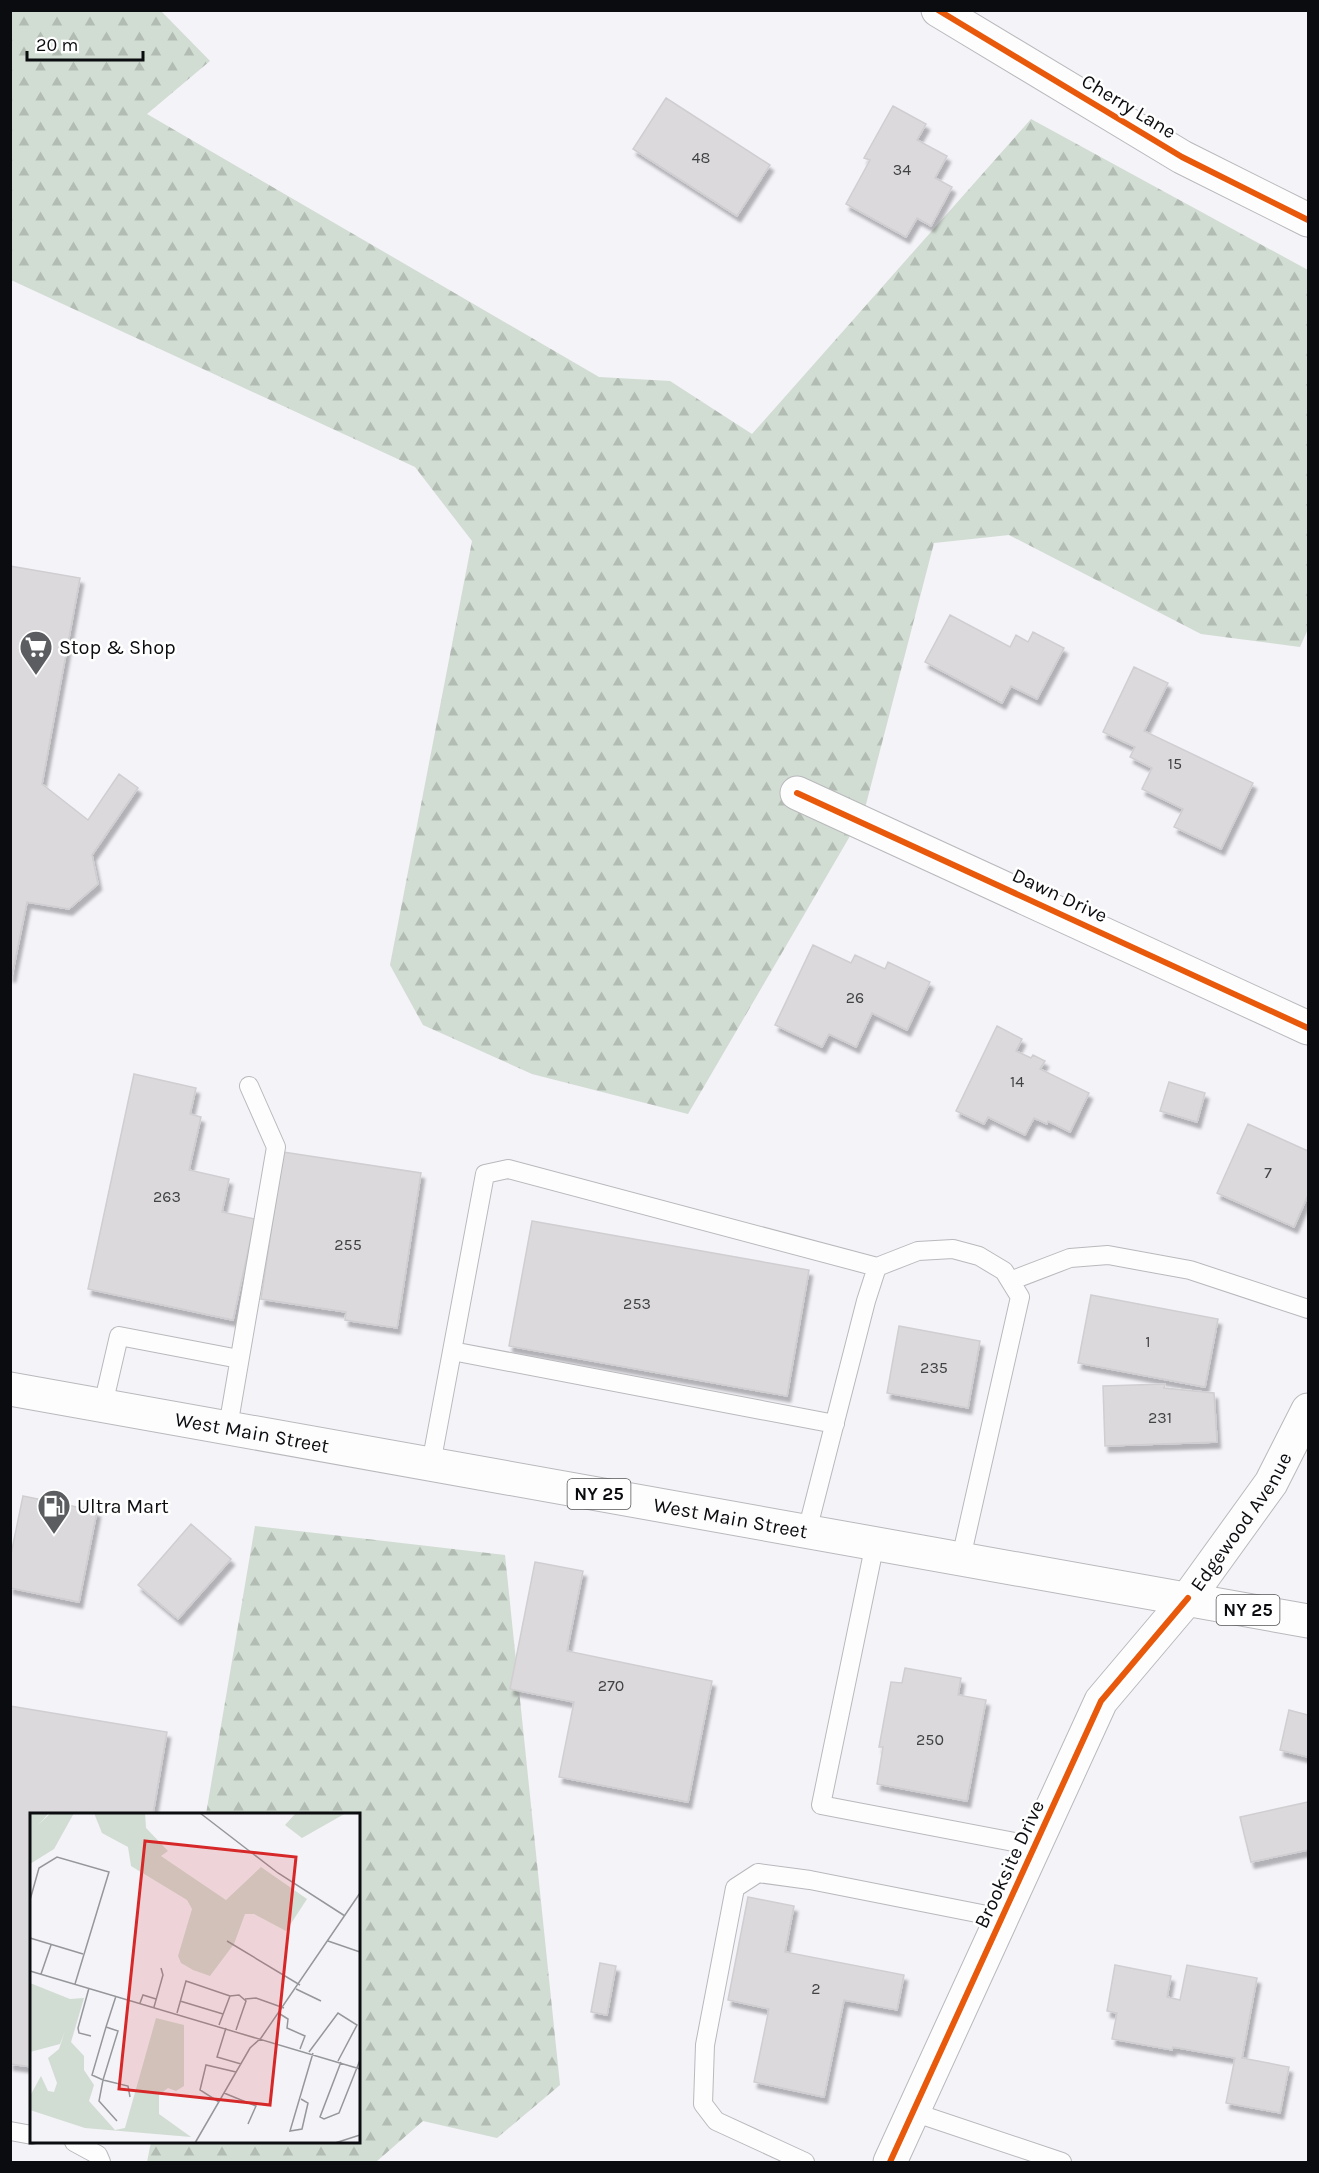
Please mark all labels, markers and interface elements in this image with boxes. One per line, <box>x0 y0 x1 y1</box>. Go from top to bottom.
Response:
scale bar <box>27 24 142 62</box>
text: 20 m <box>36 34 78 56</box>
street label: Cherry Lane <box>1077 69 1180 144</box>
house number: 48 <box>692 148 710 167</box>
house number: 34 <box>893 160 911 179</box>
supermarket icon: Stop & Shop <box>18 629 54 676</box>
place label: Stop & Shop <box>59 636 176 659</box>
house number: 15 <box>1168 754 1182 773</box>
street label: Dawn Drive <box>1009 863 1111 927</box>
house number: 26 <box>846 988 864 1007</box>
house number: 14 <box>1010 1072 1024 1091</box>
house number: 7 <box>1264 1163 1272 1182</box>
house number: 263 <box>153 1187 181 1206</box>
house number: 255 <box>334 1235 362 1254</box>
house number: 253 <box>623 1294 651 1313</box>
house number: 1 <box>1145 1332 1151 1351</box>
house number: 235 <box>920 1358 948 1377</box>
street label: West Main Street <box>173 1408 331 1458</box>
house number: 231 <box>1148 1408 1172 1427</box>
street label: Edgewood Avenue <box>1186 1448 1297 1596</box>
road number: NY 25 <box>568 1479 630 1509</box>
fuel station icon: Ultra Mart <box>36 1488 72 1535</box>
street label: West Main Street <box>652 1493 810 1543</box>
place label: Ultra Mart <box>77 1495 169 1518</box>
road number: NY 25 <box>1216 1595 1280 1625</box>
house number: 270 <box>598 1676 624 1695</box>
house number: 250 <box>916 1730 944 1749</box>
street label: Brooksite Drive <box>970 1797 1049 1932</box>
inset map <box>30 1813 360 2143</box>
house number: 2 <box>811 1979 821 1998</box>

